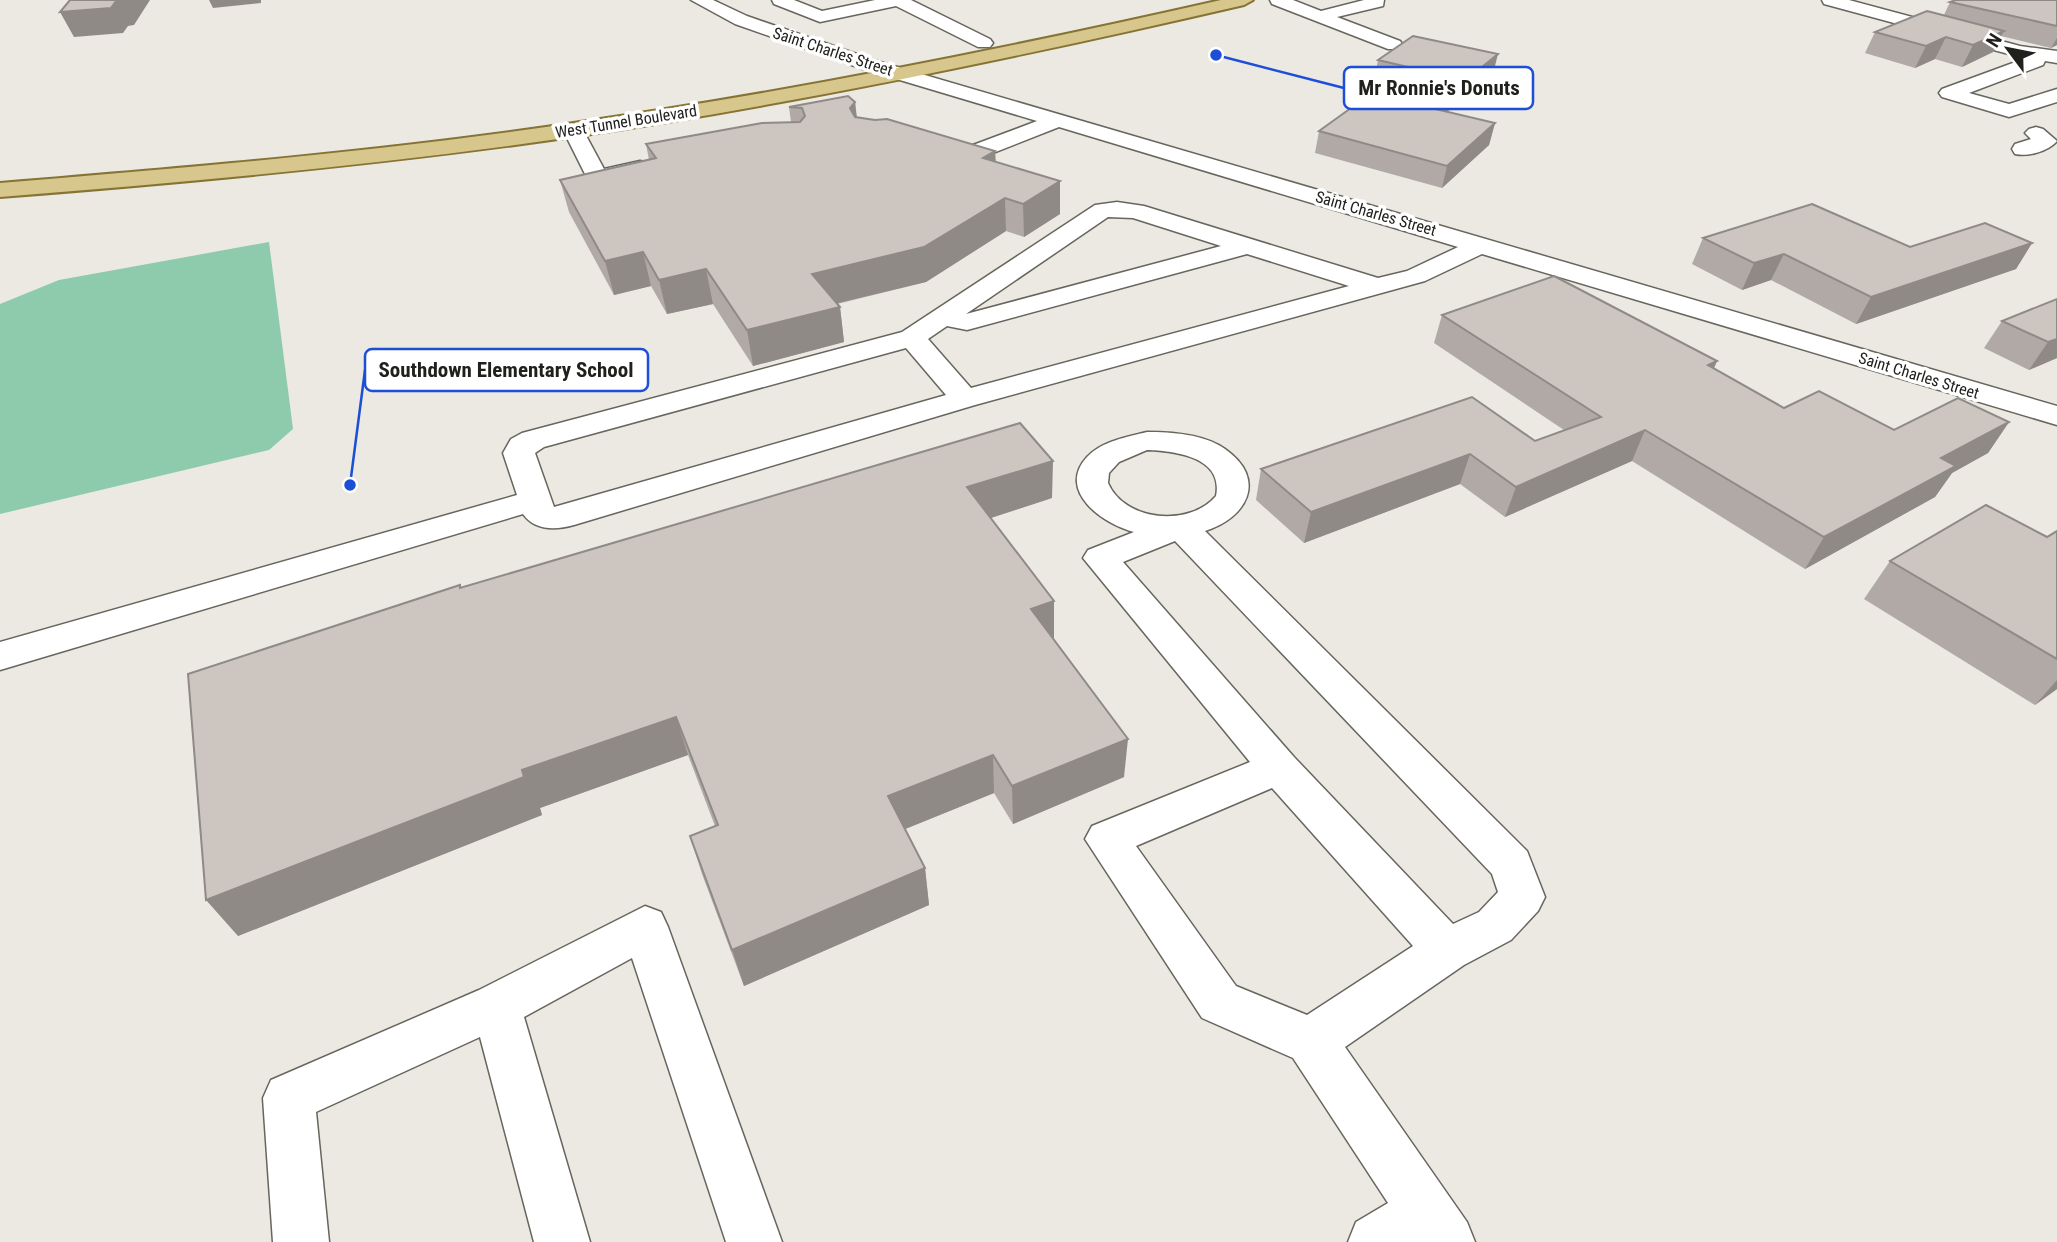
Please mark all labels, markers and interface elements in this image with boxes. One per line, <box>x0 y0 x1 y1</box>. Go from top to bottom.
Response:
north arrow <box>1973 14 2043 84</box>
street label: Saint Charles Street <box>771 23 895 80</box>
text: N <box>1981 29 2007 51</box>
callout: Mr Ronnie's Donuts <box>1344 67 1533 109</box>
text: Mr Ronnie's Donuts <box>1358 76 1520 100</box>
street label: West Tunnel Boulevard <box>554 101 698 142</box>
street label: Saint Charles Street <box>1313 187 1439 240</box>
street label: Saint Charles Street <box>1856 348 1982 403</box>
callout: Southdown Elementary School <box>365 349 648 391</box>
text: Southdown Elementary School <box>379 358 634 382</box>

